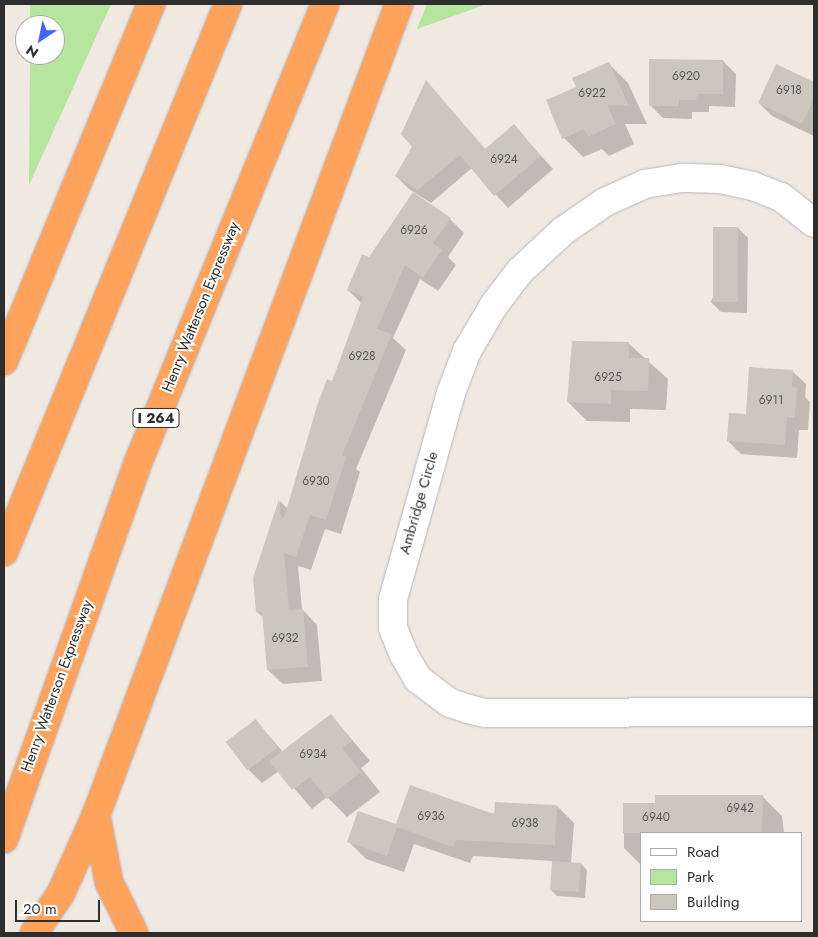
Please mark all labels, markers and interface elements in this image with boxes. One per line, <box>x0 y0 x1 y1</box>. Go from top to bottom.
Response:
north arrow <box>15 15 65 65</box>
text: N <box>22 40 42 63</box>
house number: 6920 <box>672 70 700 84</box>
house number: 6918 <box>776 84 802 98</box>
house number: 6922 <box>578 87 606 101</box>
house number: 6924 <box>490 153 518 167</box>
street label: Henry Watterson Expressway <box>159 219 243 395</box>
house number: 6926 <box>400 224 428 238</box>
house number: 6928 <box>348 350 376 364</box>
house number: 6925 <box>594 371 622 385</box>
house number: 6911 <box>759 394 783 408</box>
road number: I 264 <box>132 406 180 429</box>
street label: Ambridge Circle <box>396 450 442 556</box>
house number: 6930 <box>302 475 330 489</box>
street label: Henry Watterson Expressway <box>17 597 97 775</box>
house number: 6932 <box>271 632 299 646</box>
house number: 6934 <box>299 748 327 762</box>
house number: 6942 <box>726 802 754 816</box>
house number: 6936 <box>417 810 445 824</box>
house number: 6940 <box>642 811 670 825</box>
house number: 6938 <box>512 817 538 831</box>
legend <box>640 832 803 922</box>
text: Road <box>687 841 719 863</box>
text: Park <box>687 866 714 888</box>
scale bar <box>18 890 102 922</box>
text: Building <box>687 891 739 913</box>
text: 20 m <box>23 898 57 920</box>

